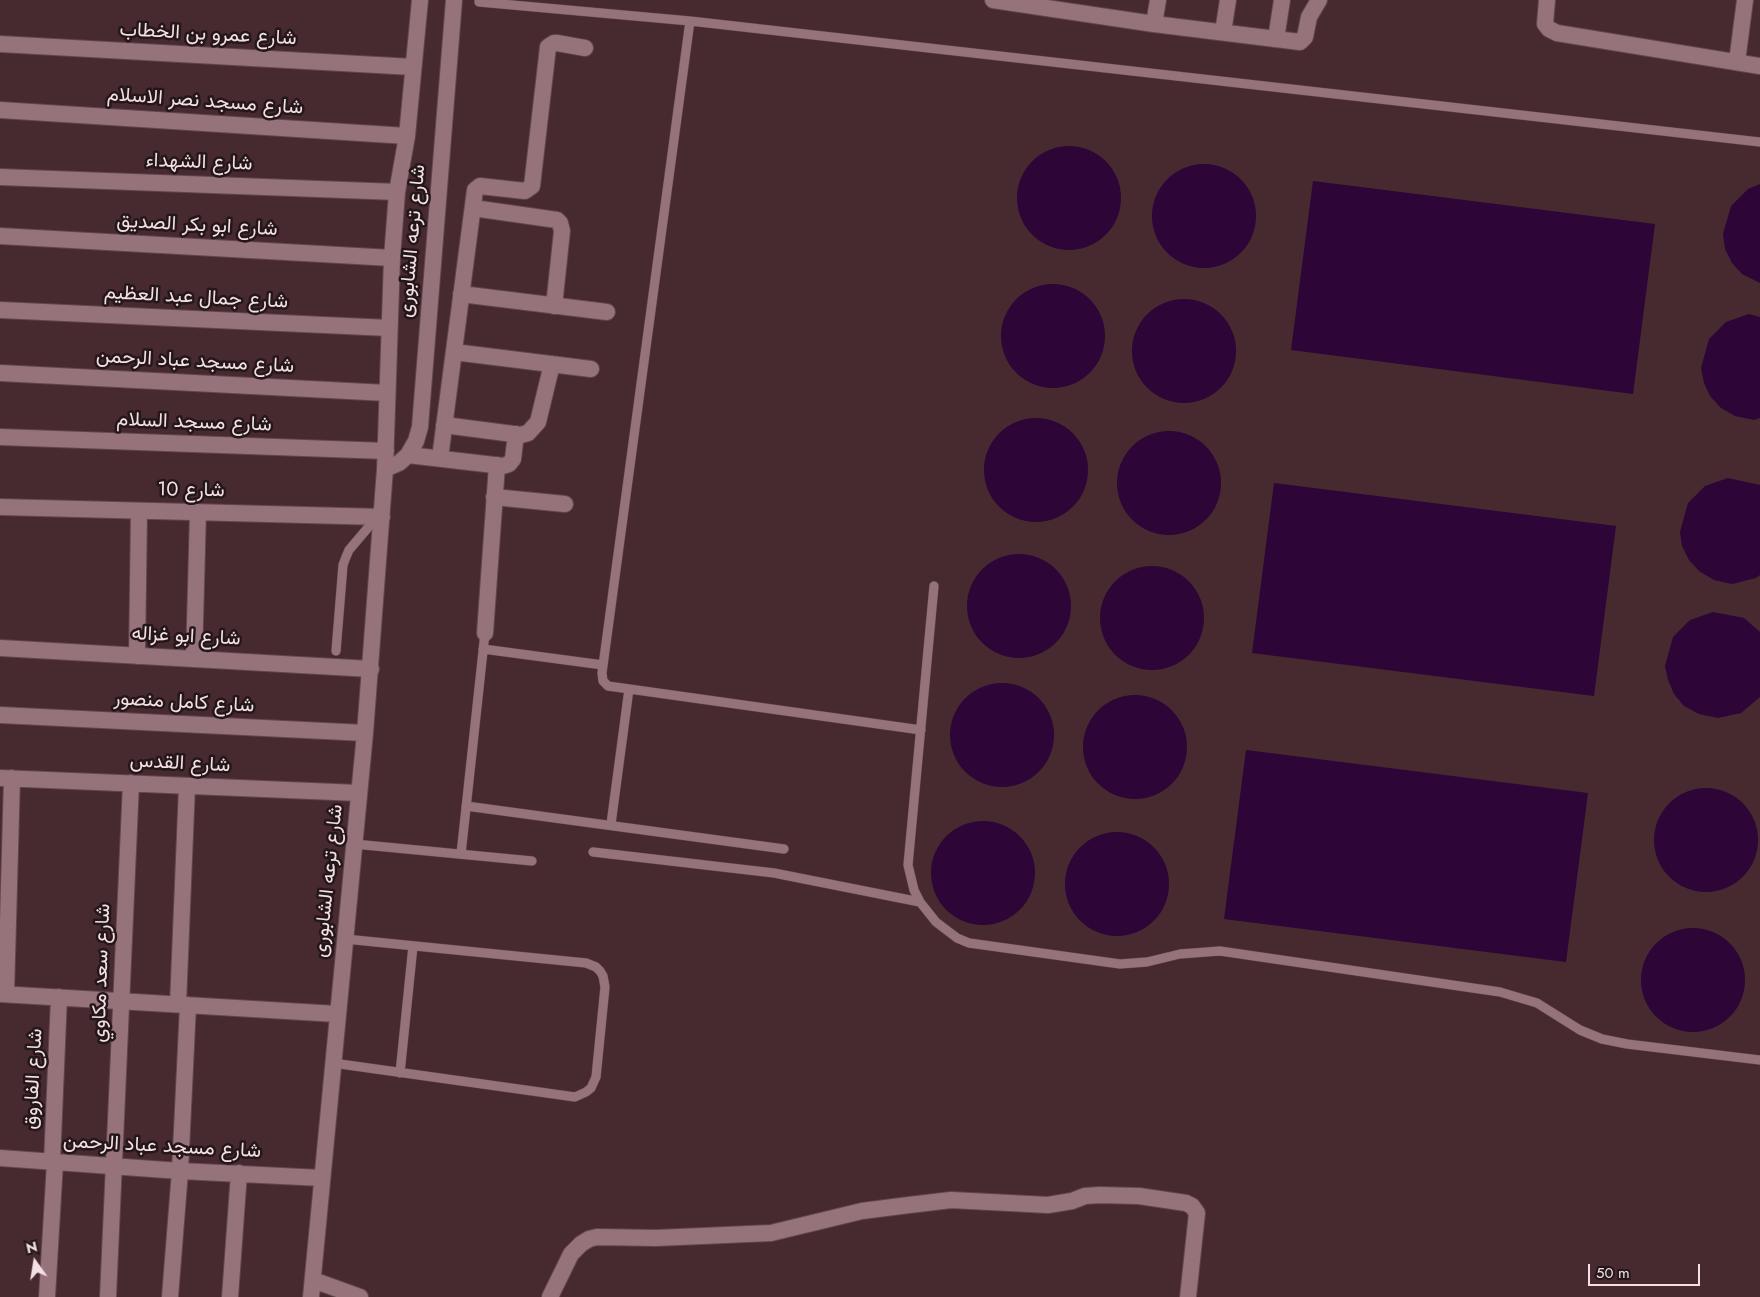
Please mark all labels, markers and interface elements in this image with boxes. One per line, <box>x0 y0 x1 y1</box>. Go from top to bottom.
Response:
street label: شارع عمرو بن الخطاب <box>119 18 297 52</box>
street label: شارع مسجد نصر الاسلام <box>106 83 304 121</box>
street label: شارع الشهداء <box>145 149 253 177</box>
street label: شارع ترعه الشابورى <box>394 163 432 319</box>
street label: شارع ابو بكر الصديق <box>116 210 278 242</box>
street label: شارع جمال عبد العظيم <box>103 281 289 315</box>
street label: شارع مسجد عباد الرحمن <box>95 345 295 379</box>
street label: شارع مسجد السلام <box>116 408 272 438</box>
street label: شارع 10 <box>157 478 225 504</box>
street label: شارع ابو غزاله <box>131 622 241 652</box>
street label: شارع كامل منصور <box>113 687 255 719</box>
street label: شارع القدس <box>129 749 231 779</box>
street label: شارع ترعه الشابورى <box>309 803 349 959</box>
street label: شارع سعد مكاوي <box>88 903 116 1043</box>
street label: شارع الفاروق <box>19 1028 49 1130</box>
street label: شارع مسجد عباد الرحمن <box>62 1130 262 1164</box>
text: N <box>24 1236 39 1258</box>
north arrow <box>10 1237 60 1287</box>
scale bar <box>1590 1254 1702 1286</box>
text: 50 m <box>1596 1262 1630 1284</box>

